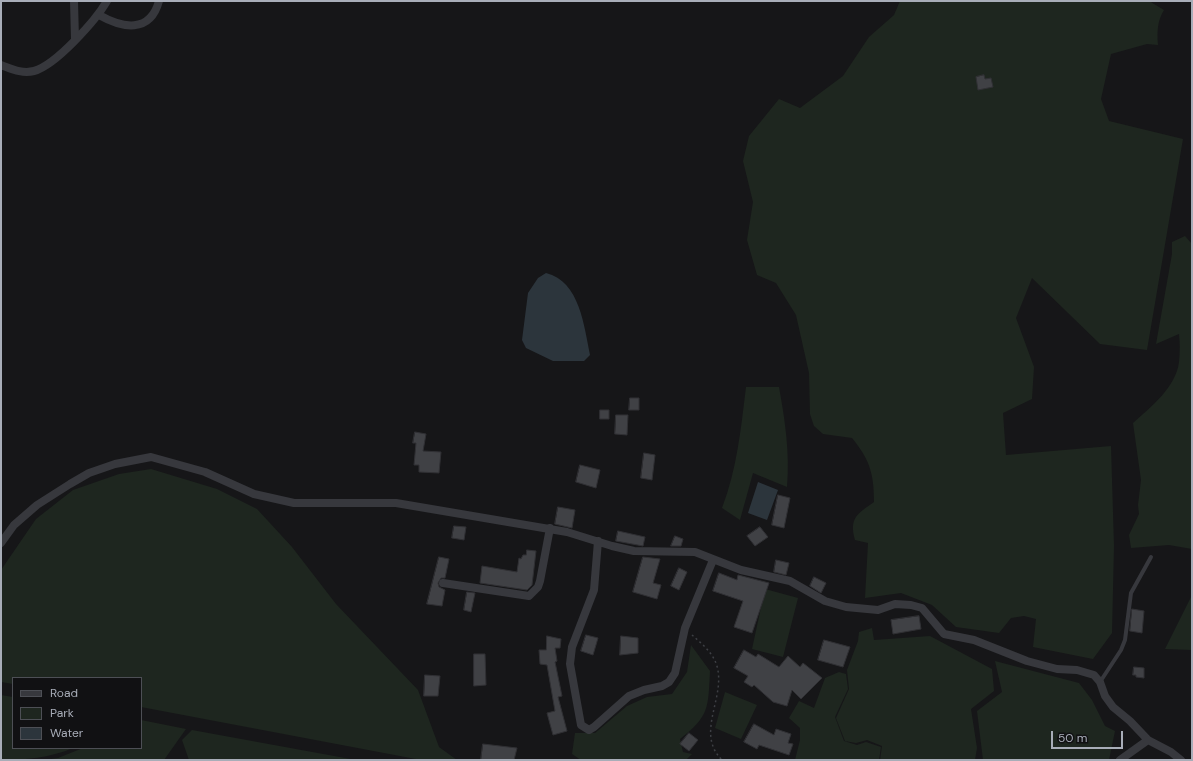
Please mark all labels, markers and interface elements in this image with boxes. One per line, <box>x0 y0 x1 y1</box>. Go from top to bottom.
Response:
legend <box>12 677 142 749</box>
text: Road <box>50 685 78 701</box>
text: Park <box>50 705 74 721</box>
scale bar <box>1053 723 1125 749</box>
text: Water <box>50 725 83 741</box>
text: 50 m <box>1058 730 1087 746</box>

